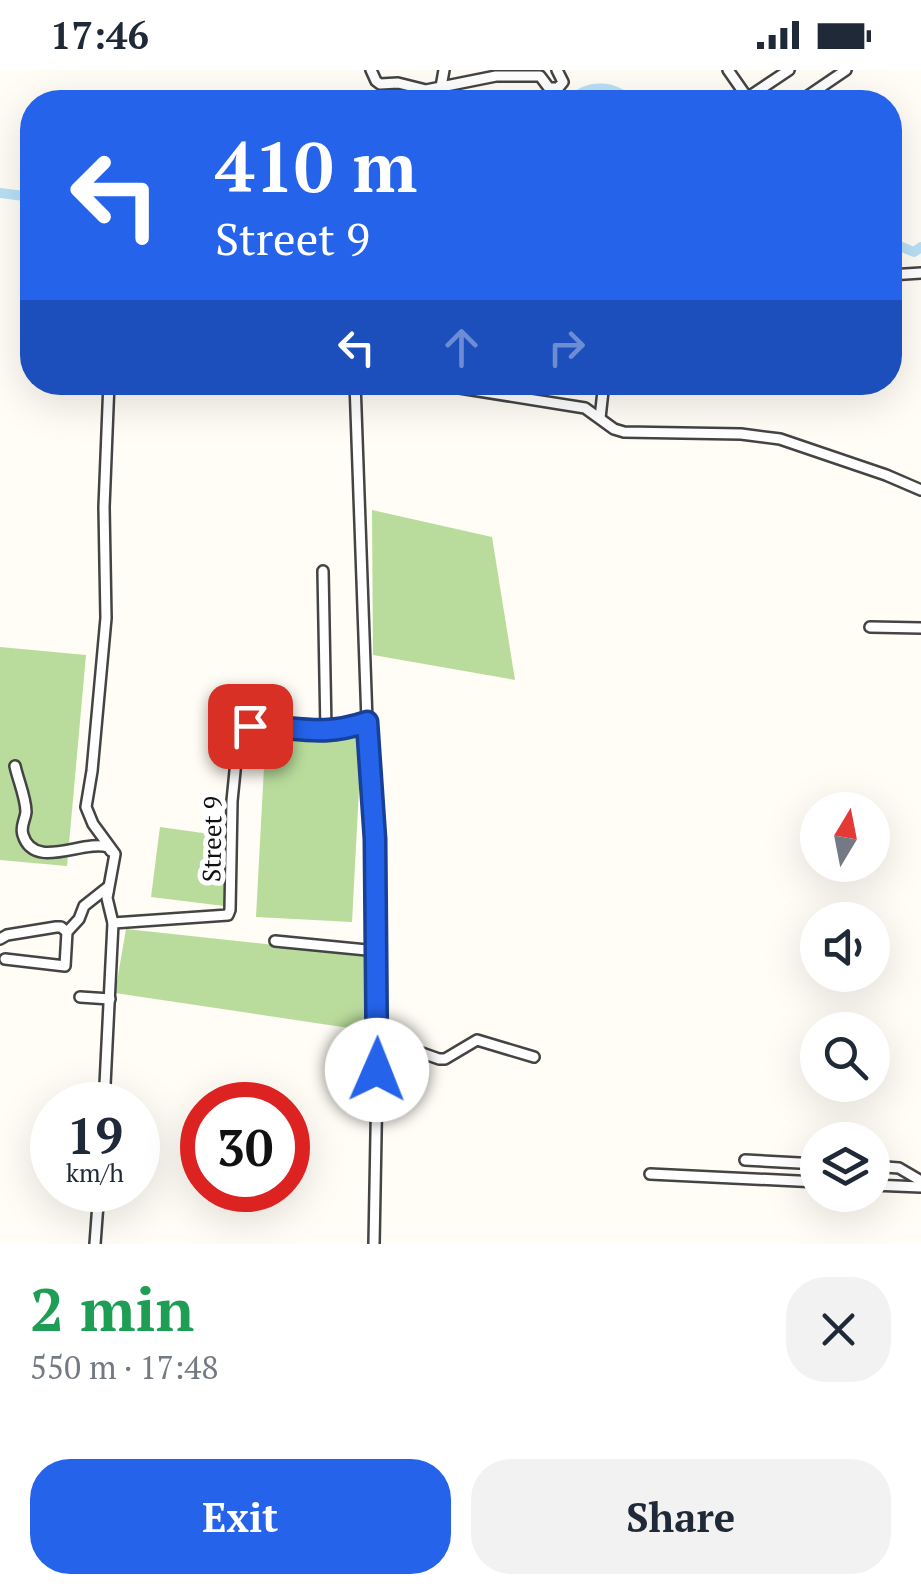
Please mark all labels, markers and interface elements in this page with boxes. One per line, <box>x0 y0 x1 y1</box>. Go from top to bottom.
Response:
text: 17:46 <box>50 10 149 60</box>
text: 410 m <box>215 119 417 212</box>
icon: left <box>50 130 180 260</box>
text: Street 9 <box>215 208 370 268</box>
icon: left <box>329 320 384 375</box>
icon: ahead <box>434 320 489 375</box>
icon: right <box>539 320 594 375</box>
pin <box>208 684 293 769</box>
icon: arrive <box>223 699 278 754</box>
north arrow <box>800 792 890 882</box>
map controls <box>800 792 890 1212</box>
street label: Street 9 <box>194 796 229 882</box>
button: sound <box>800 902 890 992</box>
button: search <box>800 1012 890 1102</box>
position arrow <box>325 1018 429 1122</box>
speed limit sign: 30 <box>180 1082 310 1212</box>
text: 19 <box>67 1102 123 1168</box>
button: layers <box>800 1122 890 1212</box>
text: km/h <box>66 1156 124 1189</box>
text: 2 min <box>30 1269 194 1348</box>
button: close <box>786 1277 891 1382</box>
text: 550 m · 17:48 <box>30 1346 218 1388</box>
button: Exit <box>30 1459 451 1574</box>
button: Share <box>471 1459 891 1574</box>

